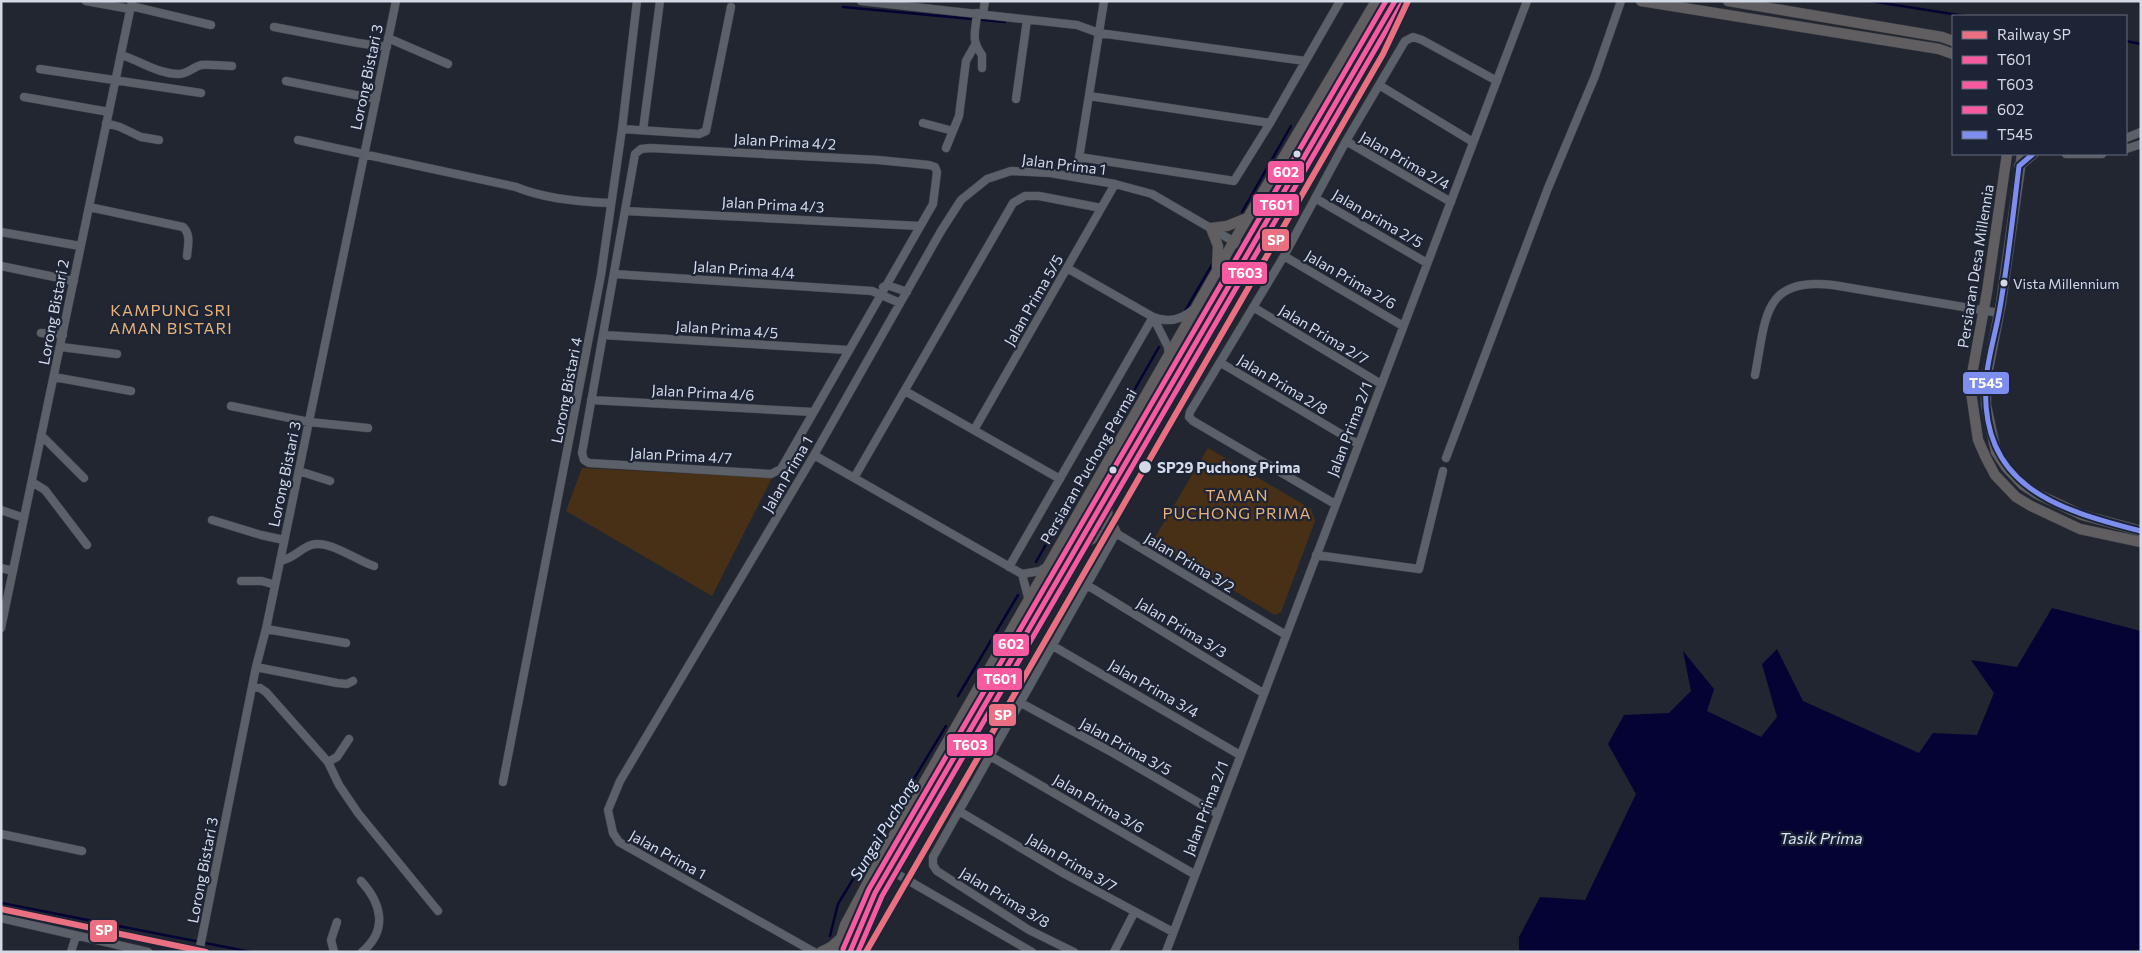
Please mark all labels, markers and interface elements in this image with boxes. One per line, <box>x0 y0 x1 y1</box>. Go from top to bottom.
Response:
legend <box>1952 15 2127 155</box>
street label: Lorong Bistari 3 <box>346 23 386 131</box>
text: Railway SP <box>1997 25 2071 43</box>
text: T601 <box>1997 50 2031 68</box>
text: T603 <box>1997 75 2034 93</box>
text: 602 <box>1997 100 2024 118</box>
text: T545 <box>1997 125 2033 143</box>
street label: Jalan Prima 2/4 <box>1357 127 1453 193</box>
street label: Jalan Prima 4/2 <box>733 129 837 153</box>
unlabelled marker <box>1292 149 1302 159</box>
street label: Jalan Prima 1 <box>1021 150 1107 178</box>
line badge: 602 <box>1267 160 1305 184</box>
text: 602 <box>1273 163 1299 180</box>
street label: Persiaran Desa Millennia <box>1953 183 1997 349</box>
street label: Jalan prima 2/5 <box>1330 185 1426 251</box>
street label: Jalan Prima 4/3 <box>721 192 825 216</box>
line badge: T601 <box>1252 193 1300 217</box>
text: T601 <box>1259 196 1293 213</box>
line badge: SP <box>1261 228 1290 252</box>
text: SP <box>1267 231 1285 248</box>
street label: Jalan Prima 2/6 <box>1302 246 1400 312</box>
street label: Jalan Prima 5/5 <box>1000 251 1066 349</box>
street label: Jalan Prima 4/4 <box>693 256 795 282</box>
street label: Lorong Bistari 2 <box>34 258 72 366</box>
line badge: T603 <box>1221 261 1268 285</box>
text: T603 <box>1228 264 1262 281</box>
place label: Vista Millennium <box>2013 275 2119 292</box>
marker: Vista Millennium <box>1999 278 2009 288</box>
district label: KAMPUNG SRI AMAN BISTARI <box>109 300 233 337</box>
street label: Jalan Prima 2/7 <box>1276 300 1372 368</box>
street label: Jalan Prima 4/5 <box>675 316 779 342</box>
street label: Lorong Bistari 4 <box>547 335 585 445</box>
street label: Jalan Prima 2/8 <box>1235 350 1331 418</box>
line badge: T545 <box>1962 371 2010 395</box>
text: T545 <box>1969 374 2003 391</box>
street label: Jalan Prima 2/1 <box>1323 379 1375 479</box>
street label: Jalan Prima 4/6 <box>651 380 755 404</box>
street label: Persiaran Puchong Permai <box>1036 385 1140 547</box>
street label: Lorong Bistari 3 <box>264 420 304 528</box>
street label: Jalan Prima 1 <box>758 433 816 515</box>
street label: Jalan Prima 4/7 <box>630 443 732 467</box>
place label: SP29 Puchong Prima <box>1157 458 1300 476</box>
marker: SP29 Puchong Prima <box>1137 459 1153 475</box>
unlabelled marker <box>1108 465 1118 475</box>
district label: TAMAN PUCHONG PRIMA <box>1162 485 1312 522</box>
street label: Jalan Prima 3/2 <box>1142 528 1238 596</box>
street label: Jalan Prima 3/3 <box>1134 593 1230 661</box>
line badge: 602 <box>992 633 1030 657</box>
text: 602 <box>998 635 1024 652</box>
street label: Jalan Prima 3/4 <box>1106 655 1202 721</box>
line badge: T601 <box>976 667 1023 691</box>
text: T601 <box>983 670 1017 687</box>
line badge: SP <box>988 703 1017 727</box>
text: SP <box>994 706 1012 723</box>
street label: Jalan Prima 3/5 <box>1077 713 1175 779</box>
line badge: T603 <box>946 733 994 757</box>
text: T603 <box>953 736 987 753</box>
street label: Jalan Prima 2/1 <box>1179 758 1231 858</box>
street label: Jalan Prima 3/6 <box>1050 770 1148 836</box>
water label: Sungai Puchong <box>845 774 921 883</box>
street label: Lorong Bistari 3 <box>183 816 221 924</box>
street label: Jalan Prima 1 <box>627 826 709 882</box>
water label: Tasik Prima <box>1779 828 1863 847</box>
street label: Jalan Prima 3/7 <box>1024 829 1120 895</box>
street label: Jalan Prima 3/8 <box>957 863 1053 931</box>
line badge: SP <box>89 919 118 943</box>
text: SP <box>95 921 113 938</box>

